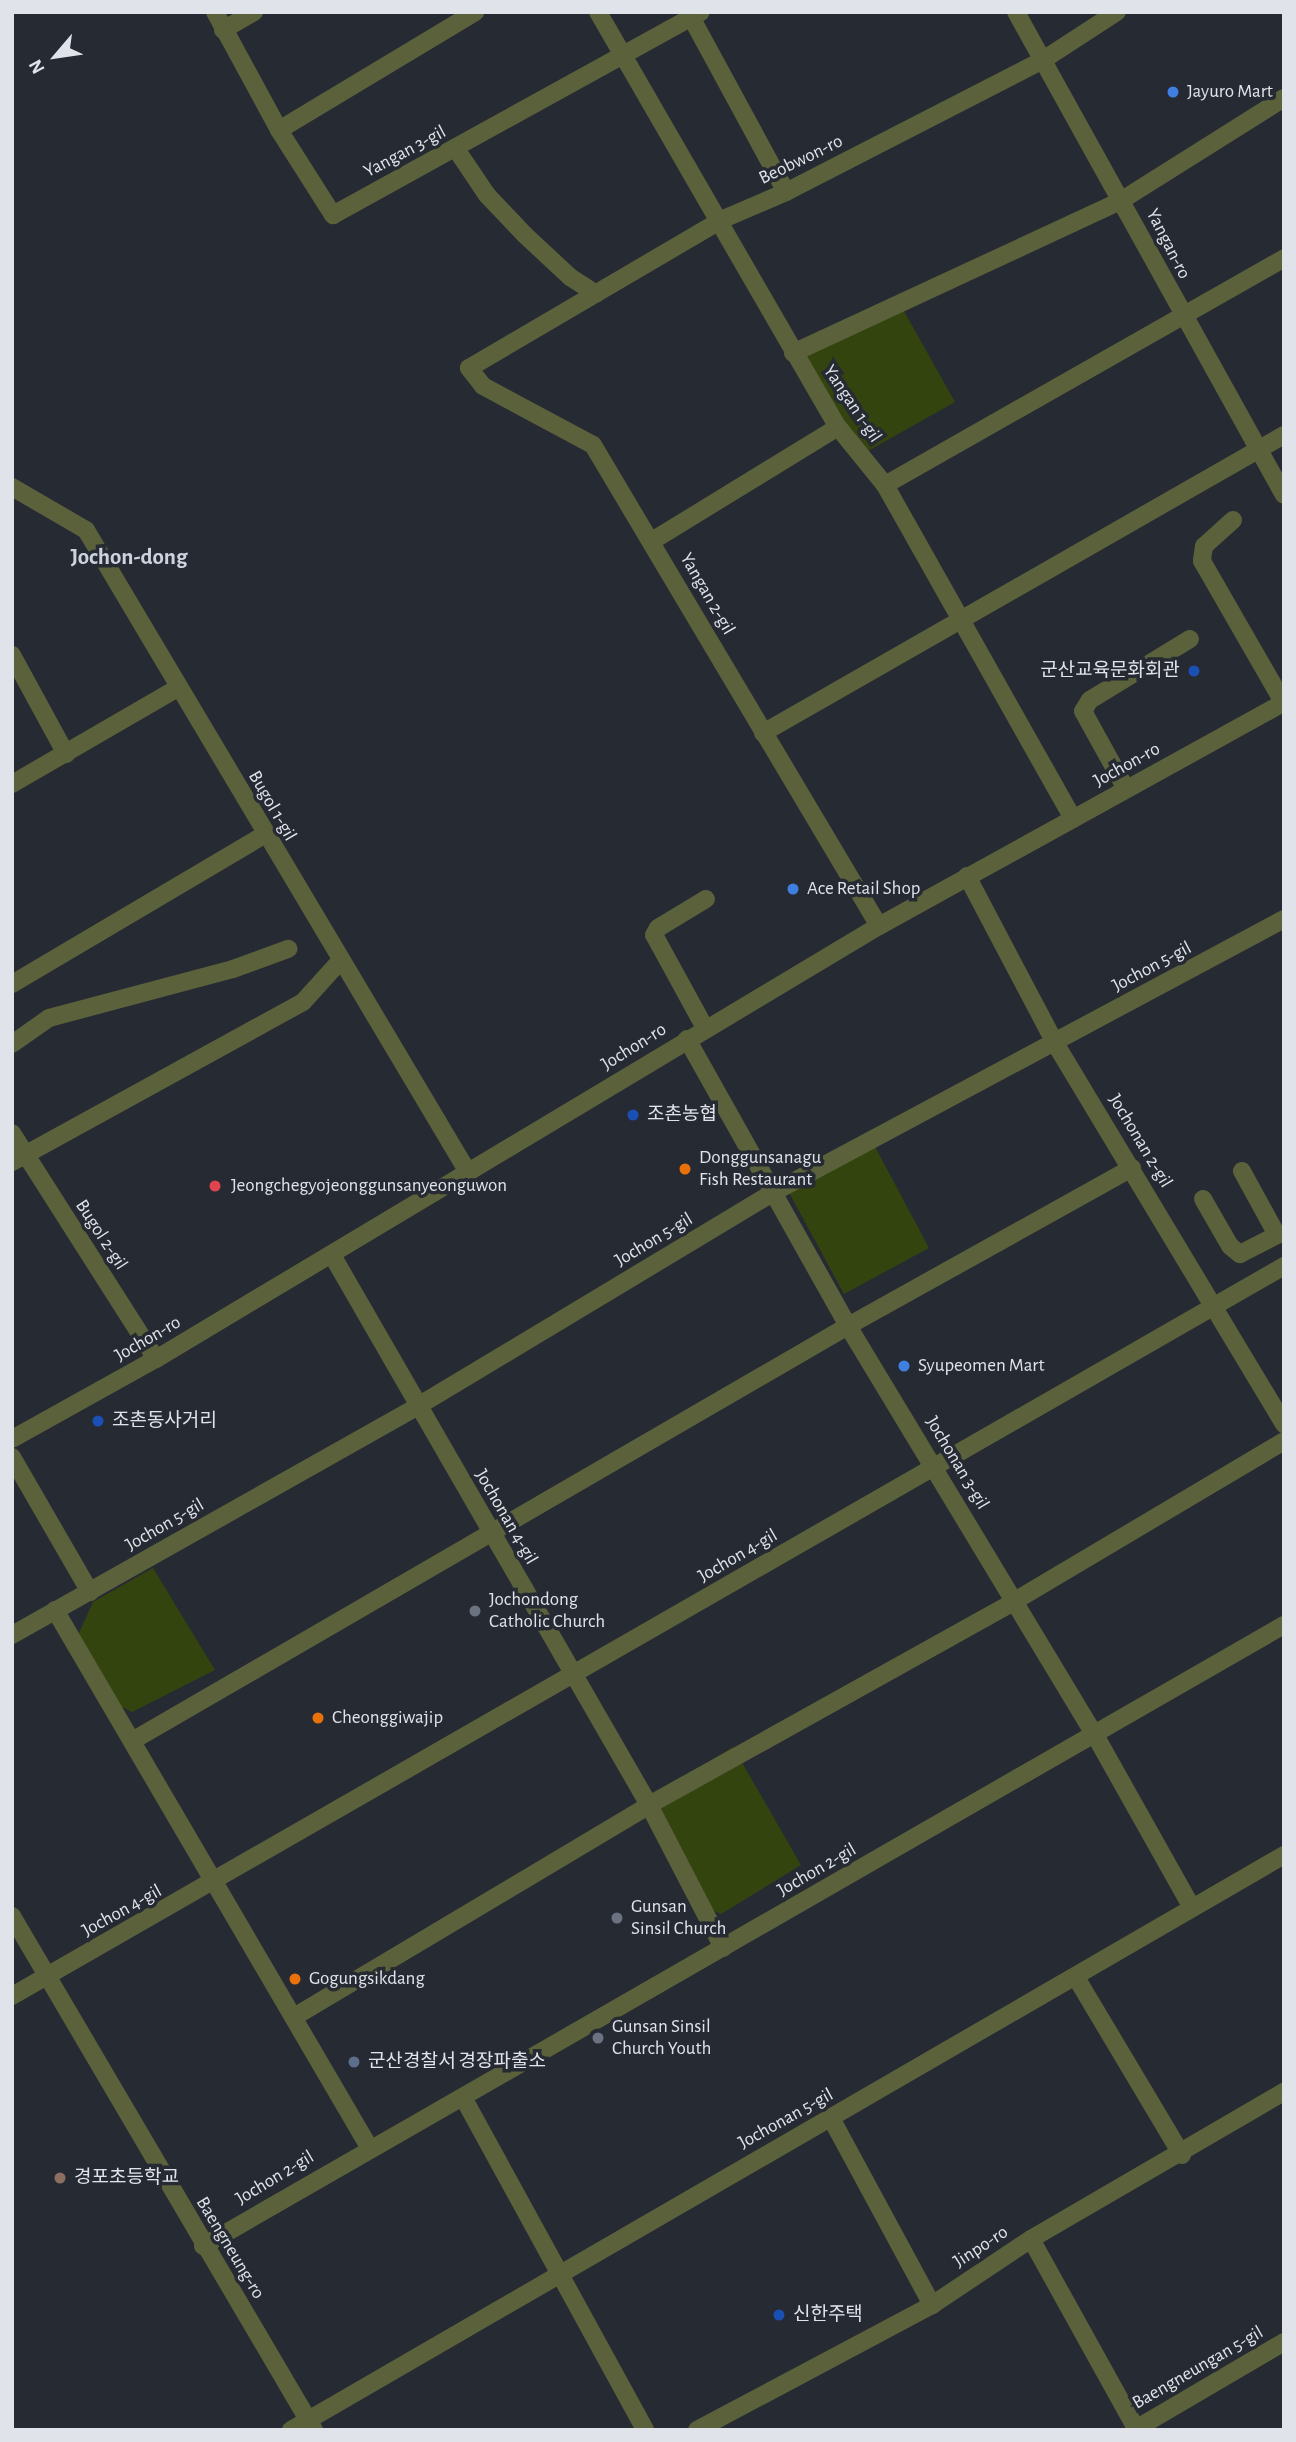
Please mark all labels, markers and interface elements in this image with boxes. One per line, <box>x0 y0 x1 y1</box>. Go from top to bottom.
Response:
north arrow <box>21 21 91 91</box>
text: N <box>26 56 49 77</box>
place label: Jayuro Mart <box>1187 81 1273 103</box>
marker: Jayuro Mart <box>1165 84 1181 100</box>
street label: Yangan 3-gil <box>360 121 450 183</box>
street label: Beobwon-ro <box>755 130 847 190</box>
street label: Yangan-ro <box>1141 205 1195 283</box>
street label: Yangan 1-gil <box>818 361 886 447</box>
district label: Jochon-dong <box>70 544 188 572</box>
street label: Yangan 2-gil <box>674 549 740 639</box>
place label: 군산교육문화회관 <box>1040 660 1180 682</box>
marker: 군산교육문화회관 <box>1186 663 1202 679</box>
street label: Jochon-ro <box>1090 738 1164 792</box>
street label: Bugol 1-gil <box>243 767 301 845</box>
place label: Ace Retail Shop <box>807 878 920 900</box>
marker: Ace Retail Shop <box>785 881 801 897</box>
street label: Jochon 5-gil <box>1108 937 1196 997</box>
street label: Jochon-ro <box>597 1018 671 1076</box>
street label: Jochonan 2-gil <box>1103 1090 1177 1192</box>
place label: 조촌농협 <box>647 1104 717 1126</box>
marker: 조촌농협 <box>625 1107 641 1123</box>
place label: Donggunsanagu Fish Restaurant <box>699 1147 821 1191</box>
marker: Donggunsanagu Fish Restaurant <box>677 1161 693 1177</box>
place label: Jeongchegyojeonggunsanyeonguwon <box>231 1175 507 1197</box>
marker: Jeongchegyojeonggunsanyeonguwon <box>205 1176 225 1196</box>
street label: Bugol 2-gil <box>70 1196 132 1274</box>
street label: Jochon 5-gil <box>611 1208 697 1272</box>
street label: Jochon-ro <box>111 1311 185 1367</box>
place label: Syupeomen Mart <box>918 1355 1044 1377</box>
marker: Syupeomen Mart <box>896 1358 912 1374</box>
place label: 조촌동사거리 <box>112 1410 217 1432</box>
street label: Jochonan 3-gil <box>920 1412 994 1514</box>
marker: 조촌동사거리 <box>90 1413 106 1429</box>
street label: Jochonan 4-gil <box>470 1465 542 1569</box>
street label: Jochon 5-gil <box>122 1494 208 1556</box>
street label: Jochon 4-gil <box>694 1524 782 1588</box>
place label: Jochondong Catholic Church <box>489 1589 605 1633</box>
marker: Jochondong Catholic Church <box>467 1603 483 1619</box>
place label: Cheonggiwajip <box>332 1707 443 1729</box>
marker: Cheonggiwajip <box>310 1710 326 1726</box>
street label: Jochon 2-gil <box>774 1838 860 1902</box>
street label: Jochon 4-gil <box>78 1880 166 1942</box>
place label: Gunsan Sinsil Church <box>631 1896 726 1940</box>
marker: Gunsan Sinsil Church <box>609 1910 625 1926</box>
place label: Gogungsikdang <box>309 1968 425 1990</box>
marker: Gogungsikdang <box>287 1971 303 1987</box>
place label: Gunsan Sinsil Church Youth <box>612 2016 711 2060</box>
marker: Gunsan Sinsil Church Youth <box>590 2030 606 2046</box>
place label: 군산경찰서 경장파출소 <box>368 2051 546 2073</box>
marker: 군산경찰서 경장파출소 <box>346 2054 362 2070</box>
street label: Jochonan 5-gil <box>735 2084 837 2154</box>
street label: Jochon 2-gil <box>232 2146 318 2210</box>
place label: 경포초등학교 <box>74 2167 179 2189</box>
marker: 경포초등학교 <box>52 2170 68 2186</box>
street label: Baengneung-ro <box>191 2193 269 2303</box>
street label: Jinpo-ro <box>949 2221 1013 2273</box>
place label: 신한주택 <box>793 2304 863 2326</box>
marker: 신한주택 <box>771 2307 787 2323</box>
street label: Baengneungan 5-gil <box>1128 2321 1268 2415</box>

